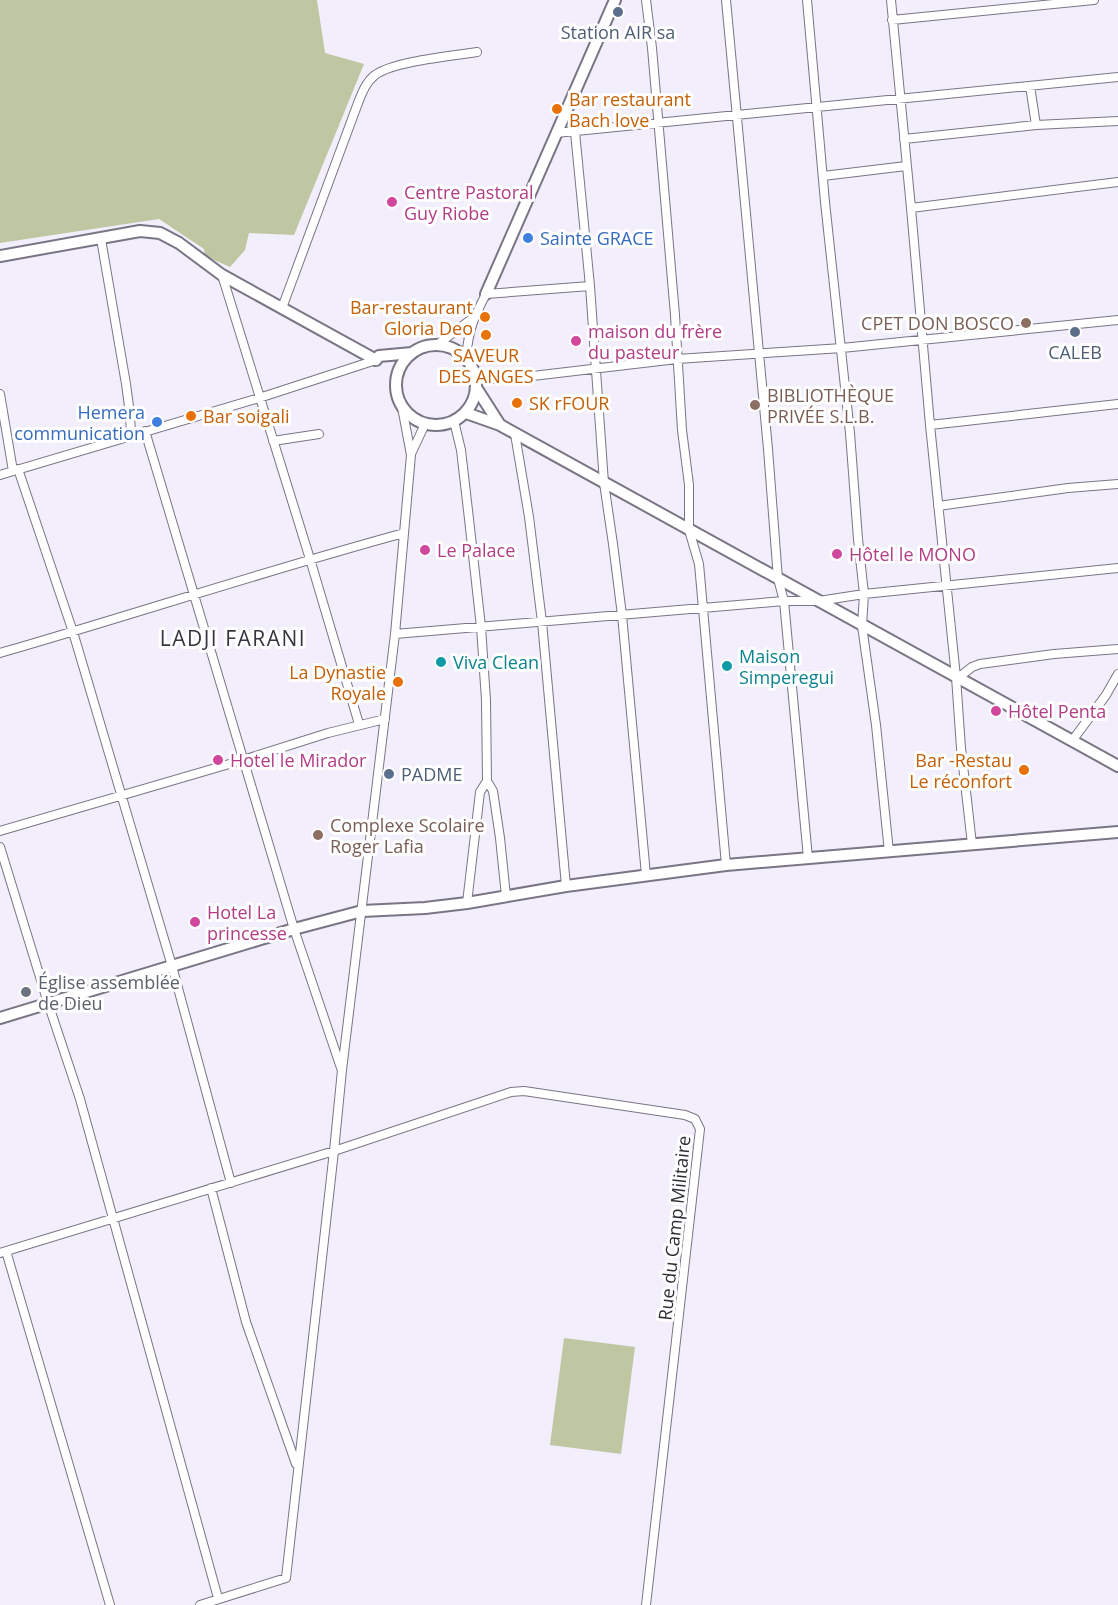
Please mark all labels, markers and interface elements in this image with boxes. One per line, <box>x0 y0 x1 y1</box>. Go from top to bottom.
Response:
marker: Station AIR sa <box>611 5 625 19</box>
place label: Station AIR sa <box>561 20 675 44</box>
place label: Bar restaurant Bach love <box>569 87 691 132</box>
marker: Bar restaurant Bach love <box>550 102 564 116</box>
place label: Centre Pastoral Guy Riobe <box>404 180 534 225</box>
marker: Centre Pastoral Guy Riobe <box>385 195 399 209</box>
place label: Sainte GRACE <box>540 226 654 250</box>
marker: Sainte GRACE <box>521 231 535 245</box>
place label: Bar-restaurant Gloria Deo <box>350 295 473 340</box>
marker: Bar-restaurant Gloria Deo <box>478 310 492 324</box>
place label: CPET DON BOSCO <box>861 311 1014 335</box>
marker: CPET DON BOSCO <box>1019 316 1033 330</box>
place label: maison du frère du pasteur <box>588 319 722 364</box>
marker: CALEB <box>1068 325 1082 339</box>
marker: SAVEUR DES ANGES <box>479 328 493 342</box>
marker: maison du frère du pasteur <box>569 334 583 348</box>
place label: CALEB <box>1048 340 1102 364</box>
place label: SAVEUR DES ANGES <box>438 343 534 388</box>
place label: BIBLIOTHÈQUE PRIVÉE S.L.B. <box>767 383 894 428</box>
place label: SK rFOUR <box>529 391 609 415</box>
marker: SK rFOUR <box>510 396 524 410</box>
marker: BIBLIOTHÈQUE PRIVÉE S.L.B. <box>748 398 762 412</box>
place label: Hemera communication <box>14 400 145 445</box>
place label: Bar soigali <box>203 404 289 428</box>
marker: Bar soigali <box>184 409 198 423</box>
marker: Hemera communication <box>150 415 164 429</box>
place label: Le Palace <box>437 538 515 562</box>
place label: Hôtel le MONO <box>849 542 976 566</box>
marker: Le Palace <box>418 543 432 557</box>
marker: Hôtel le MONO <box>830 547 844 561</box>
district label: LADJI FARANI <box>160 624 306 652</box>
place label: Maison Simperegui <box>739 644 834 689</box>
place label: Viva Clean <box>453 650 539 674</box>
marker: Viva Clean <box>434 655 448 669</box>
marker: Maison Simperegui <box>720 659 734 673</box>
place label: La Dynastie Royale <box>289 660 386 705</box>
marker: La Dynastie Royale <box>391 675 405 689</box>
place label: Hôtel Penta <box>1008 699 1106 723</box>
marker: Hôtel Penta <box>989 704 1003 718</box>
place label: Hotel le Mirador <box>230 748 367 772</box>
place label: Bar -Restau Le réconfort <box>909 748 1012 793</box>
marker: Hotel le Mirador <box>211 753 225 767</box>
place label: PADME <box>401 762 462 786</box>
marker: Bar -Restau Le réconfort <box>1017 763 1031 777</box>
marker: PADME <box>382 767 396 781</box>
place label: Complexe Scolaire Roger Lafia <box>330 813 485 858</box>
marker: Complexe Scolaire Roger Lafia <box>311 828 325 842</box>
place label: Hotel La princesse <box>207 900 287 945</box>
marker: Hotel La princesse <box>188 915 202 929</box>
place label: Église assemblée de Dieu <box>38 970 180 1015</box>
marker: Église assemblée de Dieu <box>19 985 33 999</box>
street label: Rue du Camp Militaire <box>652 1134 696 1322</box>

